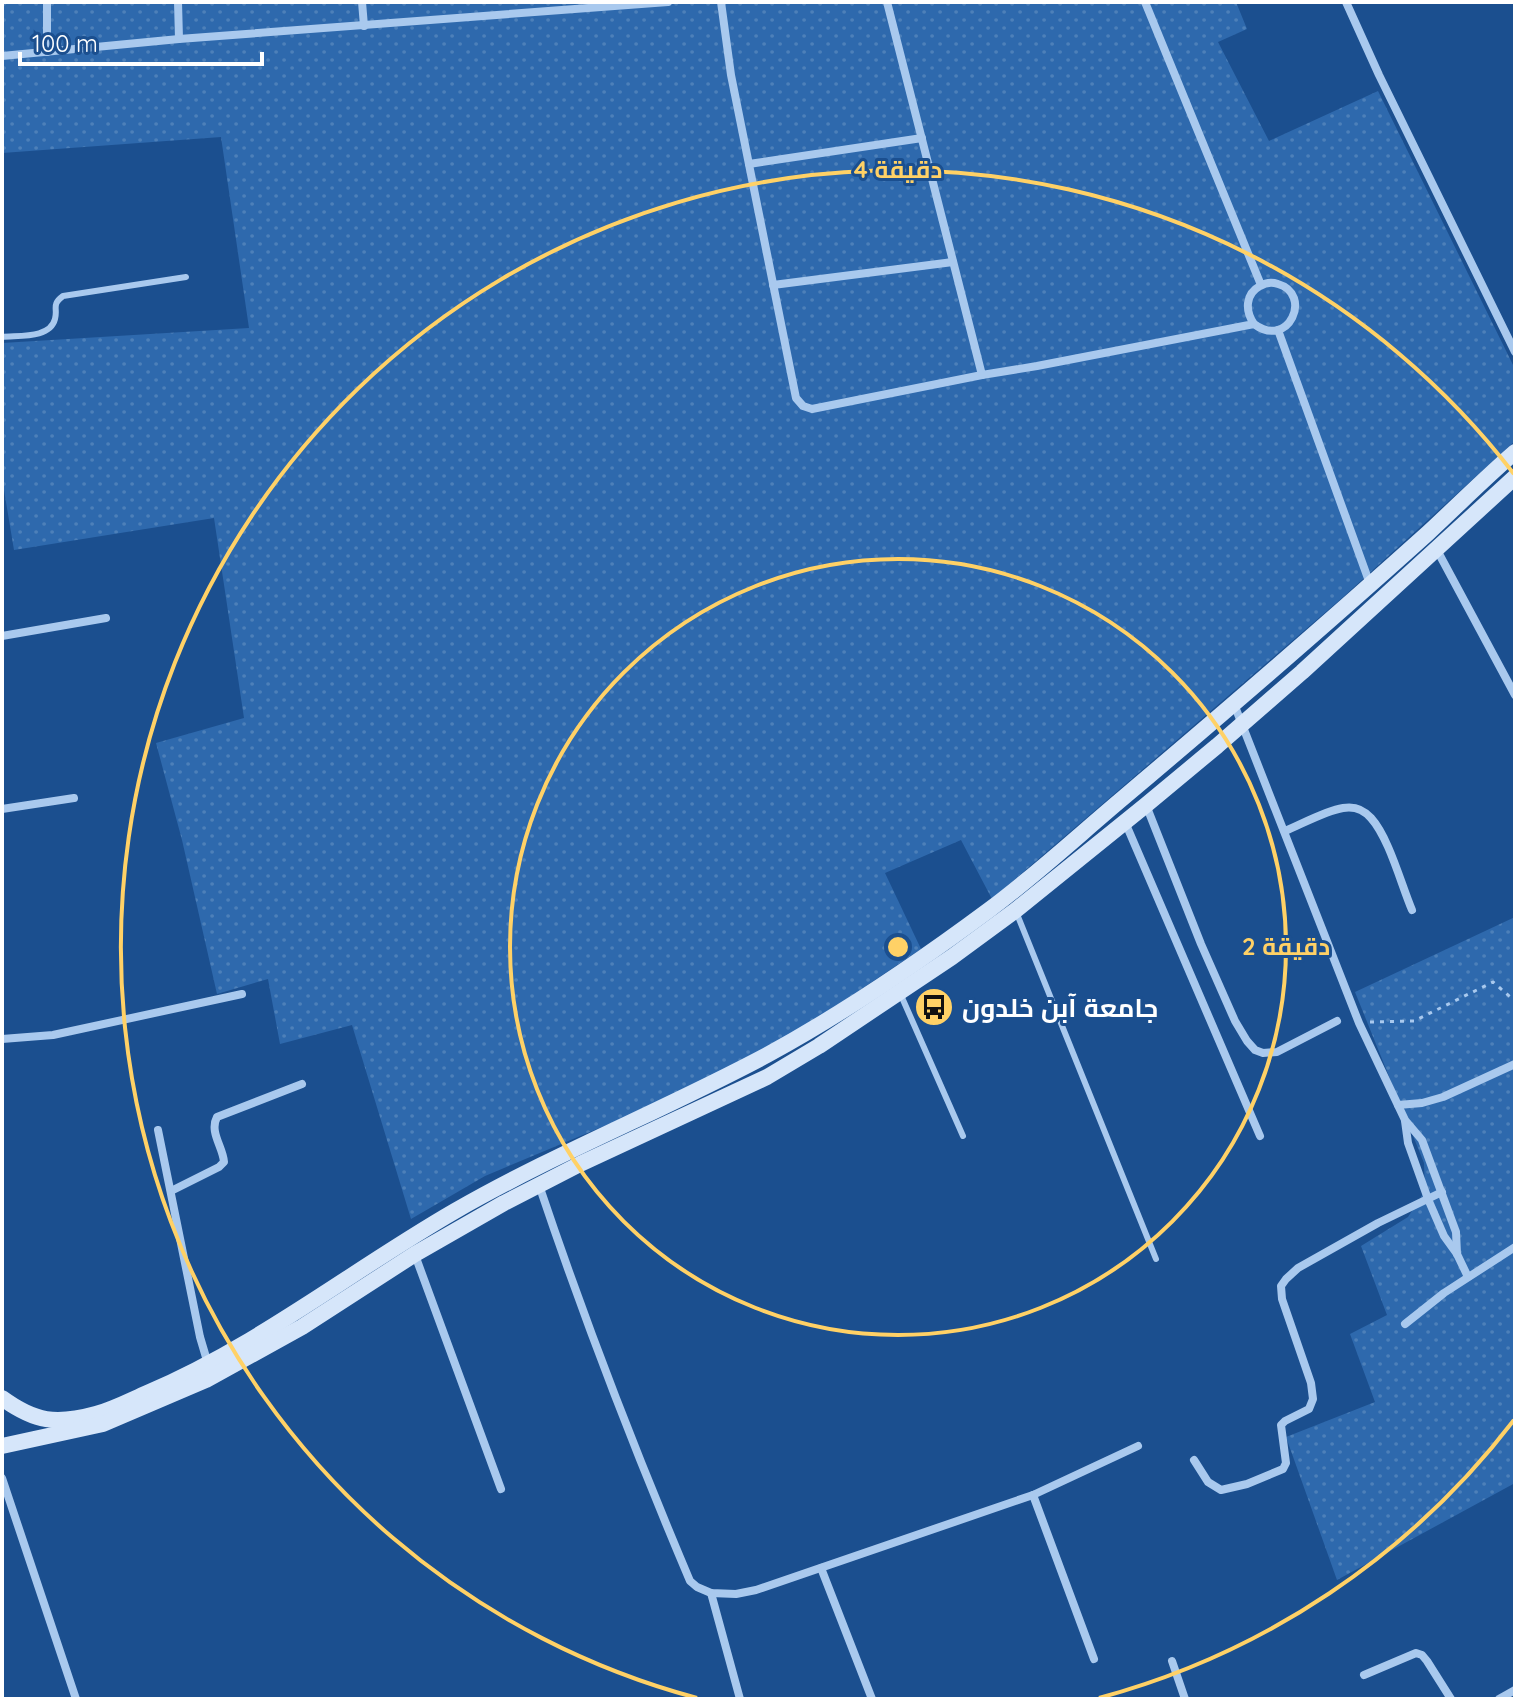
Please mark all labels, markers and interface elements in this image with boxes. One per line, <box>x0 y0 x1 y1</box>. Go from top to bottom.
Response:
scale bar <box>20 16 262 66</box>
text: 100 m <box>32 28 98 58</box>
text: 4 دقيقة <box>854 154 942 184</box>
text: 2 دقيقة <box>1242 931 1330 961</box>
centre of rings <box>884 933 912 961</box>
bus stop icon: جامعة آبن خلدون <box>913 986 955 1028</box>
place label: جامعة آبن خلدون <box>962 991 1158 1024</box>

